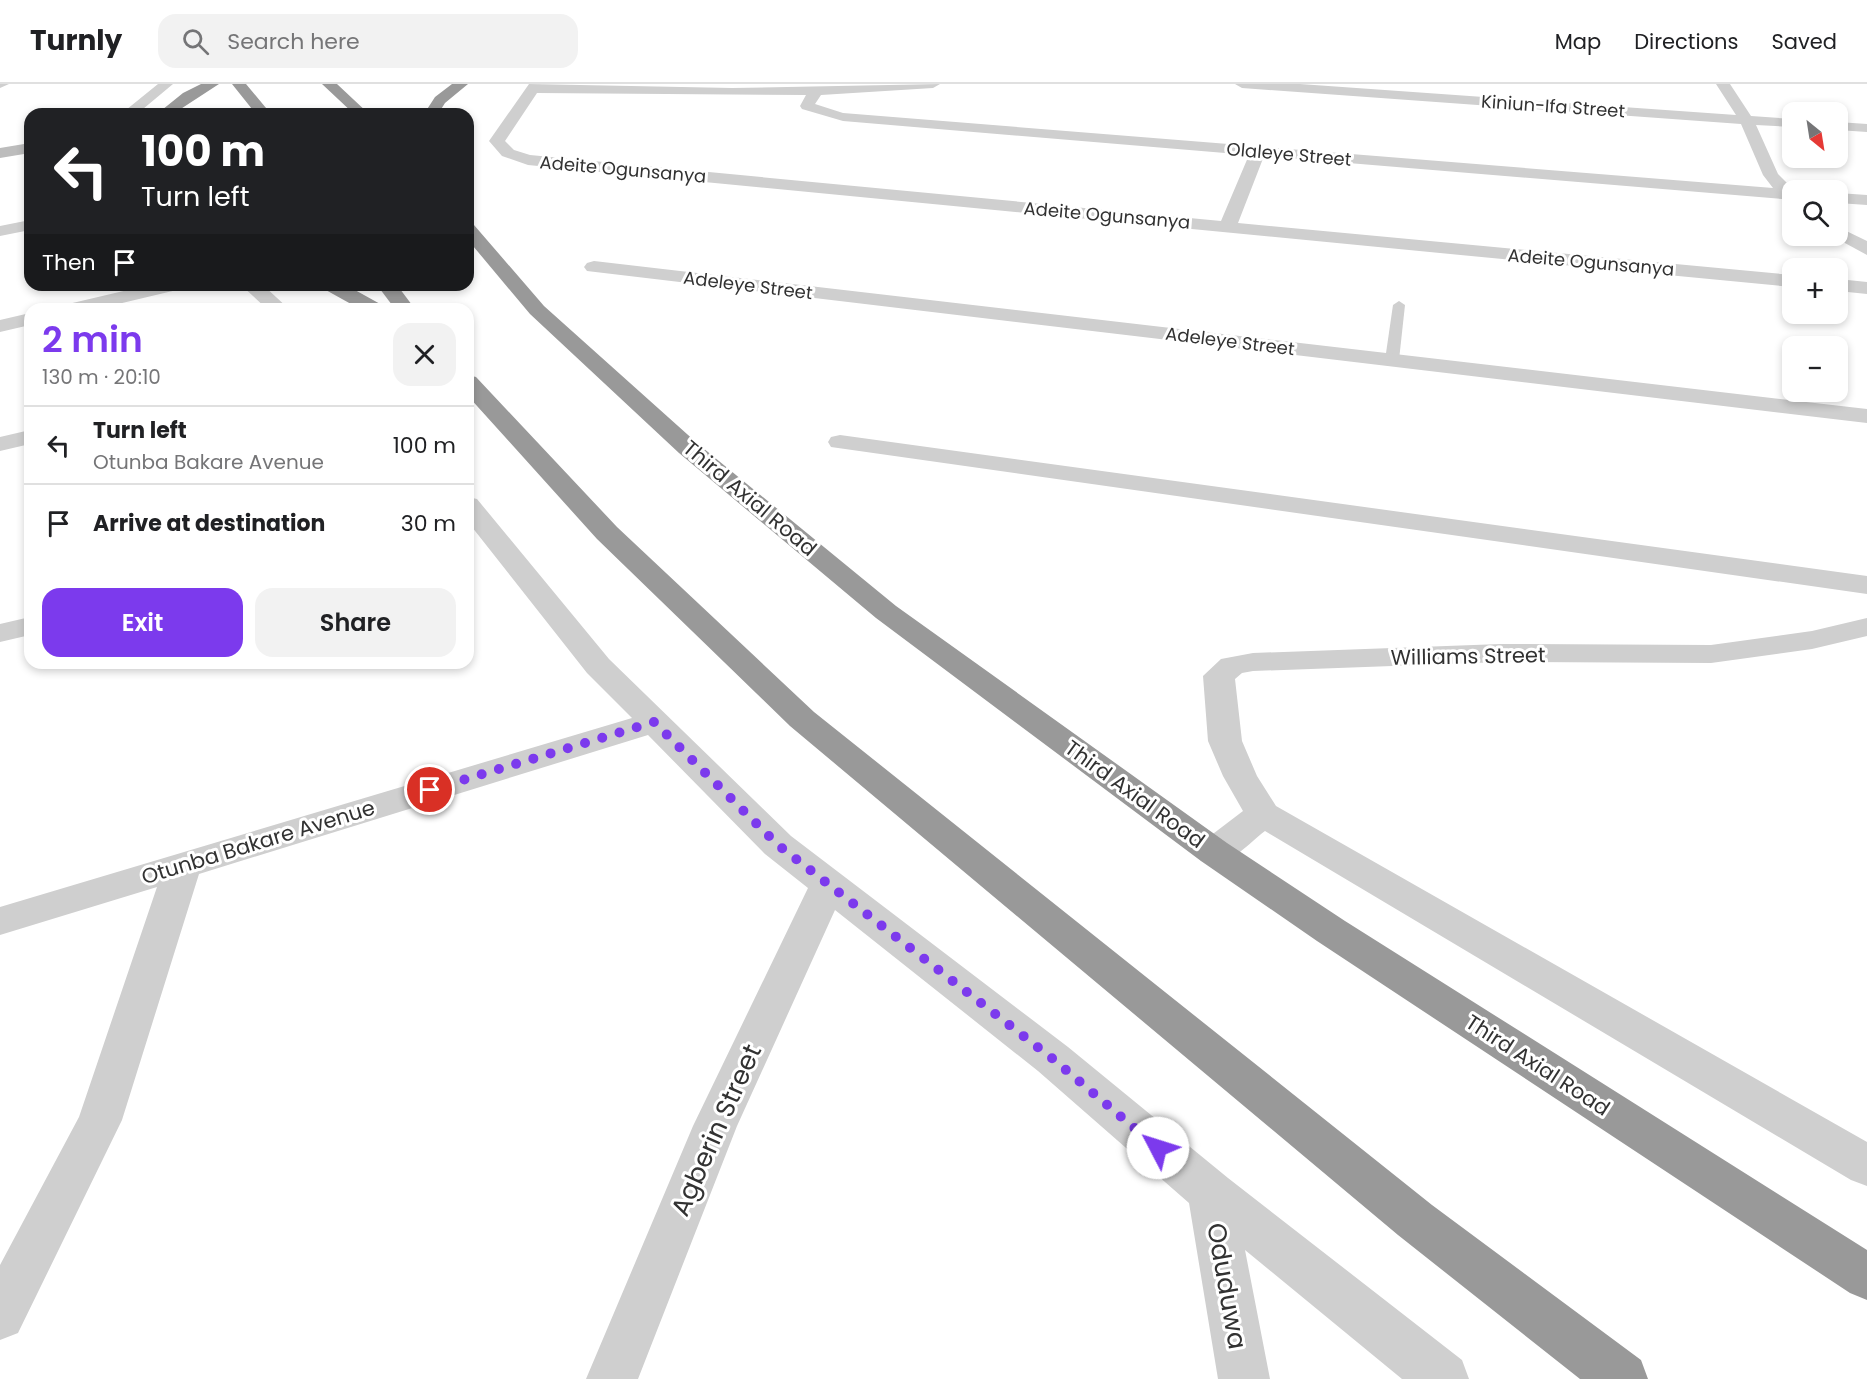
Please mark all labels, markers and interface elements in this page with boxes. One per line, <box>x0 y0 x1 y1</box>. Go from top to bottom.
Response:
search box <box>158 14 578 68</box>
text: Turnly <box>30 21 122 60</box>
icon: search <box>179 25 212 58</box>
text: Search here <box>227 26 360 57</box>
text: Map <box>1555 27 1601 56</box>
text: Directions <box>1634 27 1738 56</box>
text: Saved <box>1771 27 1837 56</box>
street label: Kiniun-Ifa Street <box>1480 89 1626 123</box>
north arrow <box>1782 102 1848 168</box>
map controls <box>1782 102 1848 402</box>
text: 100 m <box>141 122 265 181</box>
icon: left <box>42 132 120 210</box>
street label: Olaleye Street <box>1226 136 1352 172</box>
street label: Adeite Ogunsanya <box>539 149 707 189</box>
text: Turn left <box>141 178 250 215</box>
button: search <box>1782 180 1848 246</box>
street label: Adeite Ogunsanya <box>1023 195 1191 235</box>
street label: Adeite Ogunsanya <box>1507 242 1675 282</box>
icon: arrive <box>108 246 141 279</box>
text: Then <box>42 247 96 278</box>
button: + <box>1782 258 1848 324</box>
street label: Adeleye Street <box>682 265 814 305</box>
text: 2 min <box>42 314 143 365</box>
street label: Adeleye Street <box>1164 321 1296 361</box>
button: close <box>393 323 456 386</box>
button: − <box>1782 336 1848 402</box>
text: 130 m · 20:10 <box>42 363 161 391</box>
text: Turn left <box>93 415 187 446</box>
icon: left <box>42 429 75 462</box>
text: 100 m <box>393 430 456 461</box>
street label: Third Axial Road <box>677 433 823 563</box>
text: Otunba Bakare Avenue <box>93 448 324 476</box>
icon: arrive <box>42 507 75 540</box>
text: Arrive at destination <box>93 508 325 539</box>
text: 30 m <box>401 508 456 539</box>
button: Exit <box>42 588 243 657</box>
button: Share <box>255 588 456 657</box>
street label: Williams Street <box>1390 640 1546 672</box>
street label: Third Axial Road <box>1059 733 1211 855</box>
pin <box>404 764 455 815</box>
icon: arrive <box>413 773 446 806</box>
street label: Otunba Bakare Avenue <box>138 793 378 891</box>
street label: Third Axial Road <box>1460 1007 1616 1123</box>
street label: Agberin Street <box>662 1038 770 1222</box>
position arrow <box>1126 1116 1190 1180</box>
street label: Oduduwa <box>1198 1220 1256 1352</box>

